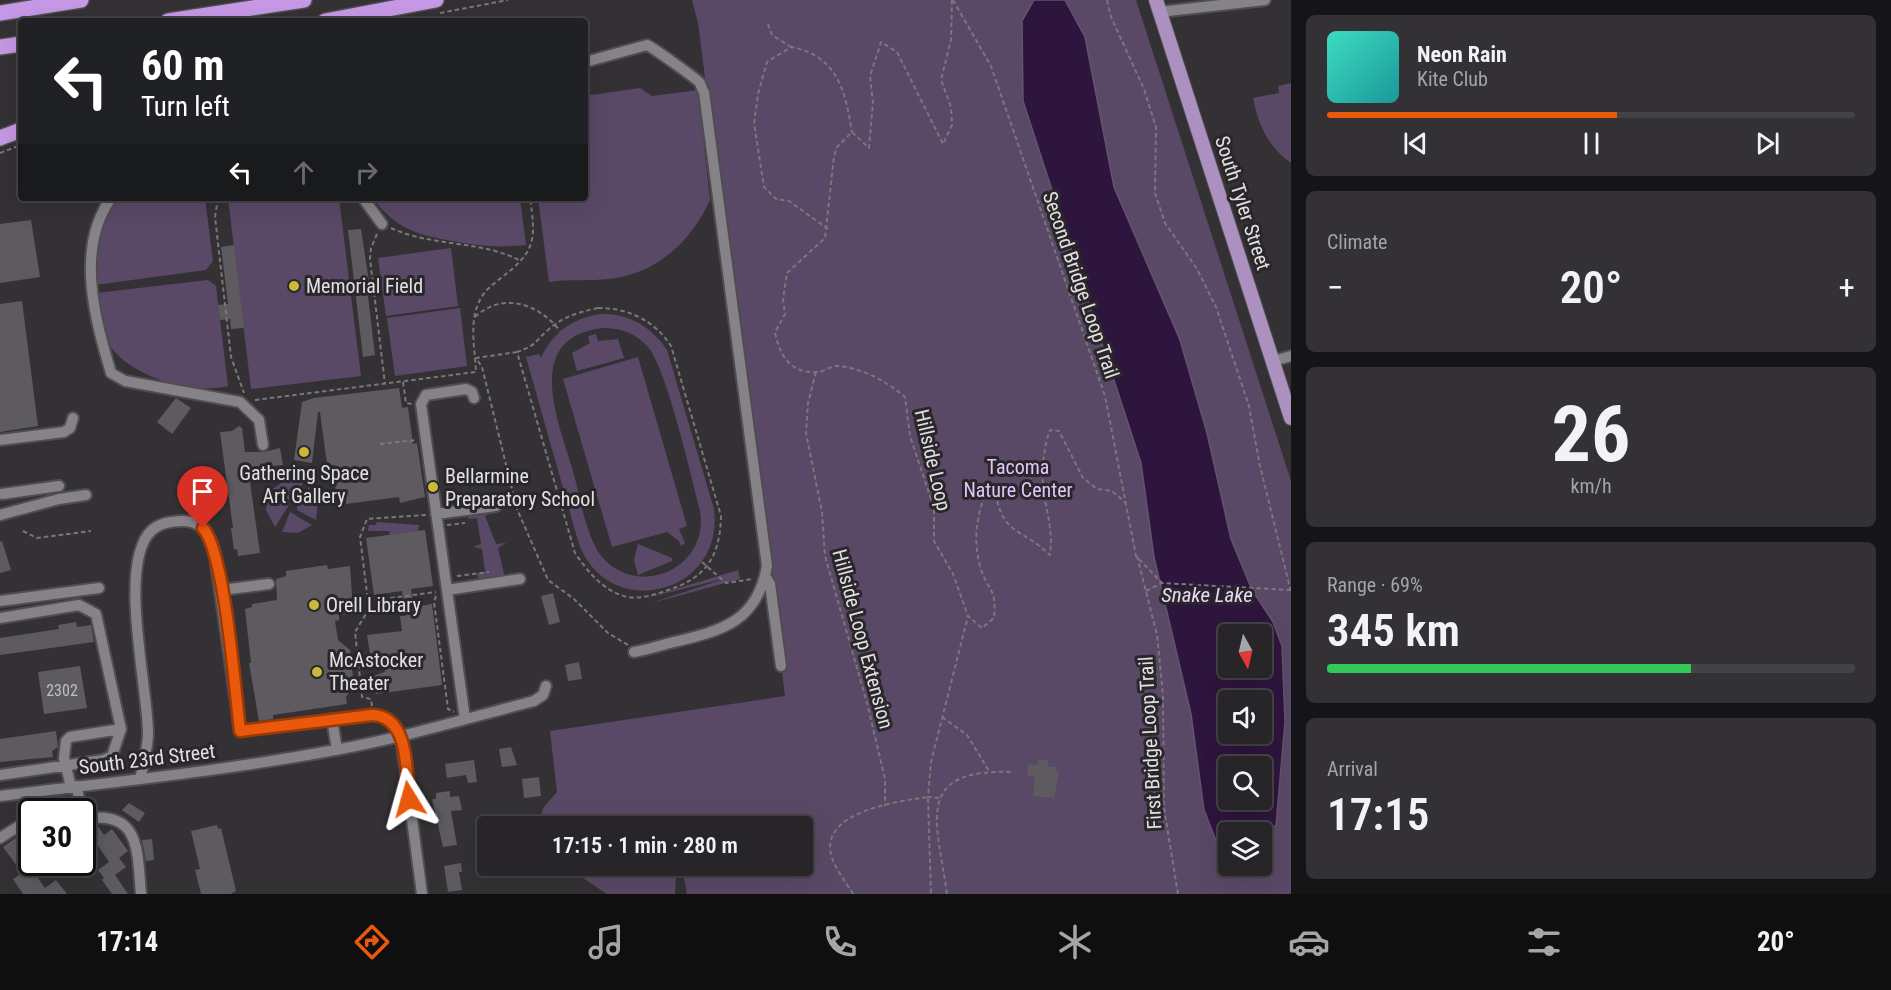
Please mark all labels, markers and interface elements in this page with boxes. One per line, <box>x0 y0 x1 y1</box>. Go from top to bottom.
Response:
text: 60 m <box>141 41 224 90</box>
icon: left <box>42 42 120 120</box>
text: Neon Rain <box>1417 42 1507 67</box>
text: Kite Club <box>1417 67 1488 91</box>
text: Turn left <box>141 91 230 123</box>
icon: previous <box>1399 127 1432 160</box>
icon: pause <box>1575 127 1608 160</box>
icon: next <box>1751 127 1784 160</box>
street label: South Tyler Street <box>1210 133 1276 273</box>
icon: left <box>224 156 257 189</box>
icon: ahead <box>287 156 320 189</box>
icon: right <box>350 156 383 189</box>
street label: Second Bridge Loop Trail <box>1038 188 1124 382</box>
text: Climate <box>1327 230 1387 254</box>
text: 20° <box>1560 261 1622 314</box>
text: − <box>1327 268 1344 307</box>
text: + <box>1839 268 1855 307</box>
place label: Memorial Field <box>306 274 423 298</box>
marker: Memorial Field <box>287 279 301 293</box>
text: 26 <box>1552 389 1630 480</box>
street label: Hillside Loop <box>910 407 956 513</box>
marker: Gathering Space Art Gallery <box>297 445 311 459</box>
park label: Tacoma Nature Center <box>963 455 1073 502</box>
place label: Gathering Space Art Gallery <box>239 461 369 508</box>
place label: Bellarmine Preparatory School <box>445 464 595 511</box>
pin <box>177 466 228 528</box>
text: km/h <box>1570 474 1612 498</box>
icon: arrive <box>186 475 219 508</box>
marker: Bellarmine Preparatory School <box>426 480 440 494</box>
street label: Hillside Loop Extension <box>827 547 899 731</box>
text: Range · 69% <box>1327 573 1423 597</box>
water label: Snake Lake <box>1161 583 1253 607</box>
place label: Orell Library <box>326 593 421 617</box>
marker: Orell Library <box>307 598 321 612</box>
text: 345 km <box>1327 604 1460 657</box>
north arrow <box>1218 624 1272 678</box>
map controls <box>1218 624 1272 876</box>
place label: McAstocker Theater <box>329 648 423 695</box>
street label: First Bridge Loop Trail <box>1133 656 1167 830</box>
marker: McAstocker Theater <box>310 665 324 679</box>
house number: 2302 <box>46 681 78 700</box>
button: sound <box>1218 690 1272 744</box>
street label: South 23rd Street <box>77 739 217 779</box>
button: search <box>1218 756 1272 810</box>
text: Arrival <box>1327 757 1378 781</box>
position arrow <box>377 767 441 831</box>
text: 17:15 <box>1327 788 1429 841</box>
speed limit sign: 30 <box>18 798 96 876</box>
button: layers <box>1218 822 1272 876</box>
text: 17:15 · 1 min · 280 m <box>552 833 738 858</box>
icon: directions <box>351 921 393 963</box>
icon: music <box>585 921 627 963</box>
icon: phone <box>819 921 861 963</box>
icon: climate <box>1054 921 1096 963</box>
icon: car <box>1288 921 1330 963</box>
icon: filters <box>1523 921 1565 963</box>
text: 17:14 <box>96 926 158 958</box>
text: 20° <box>1757 926 1795 958</box>

